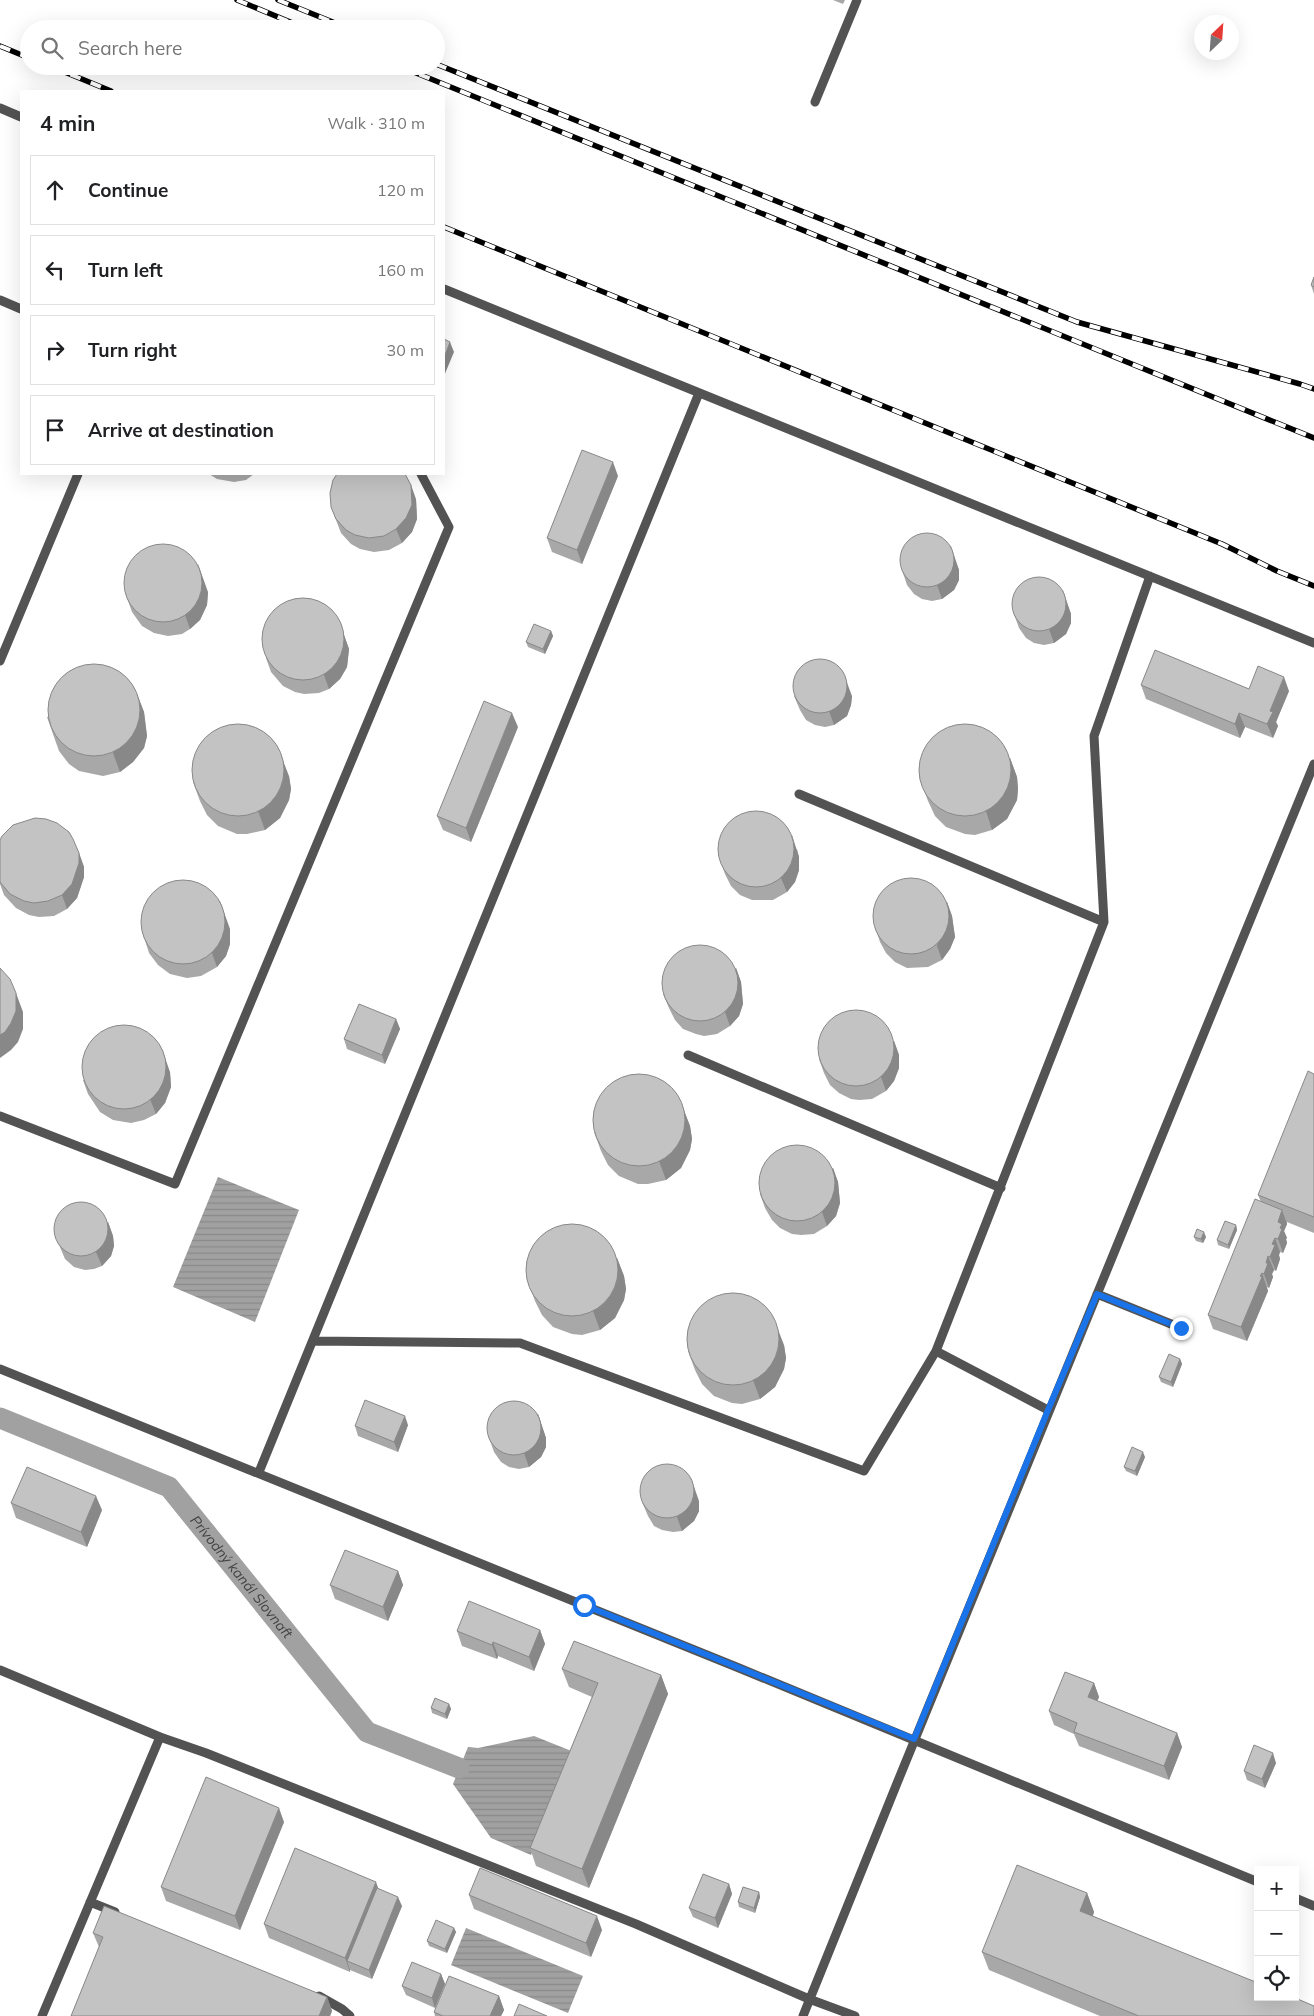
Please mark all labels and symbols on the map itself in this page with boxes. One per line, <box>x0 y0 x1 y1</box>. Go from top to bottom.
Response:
north arrow <box>1194 15 1239 60</box>
route end <box>1170 1317 1193 1340</box>
water label: Prívodný kanál Slovnaft <box>187 1512 297 1643</box>
route start <box>573 1594 596 1617</box>

